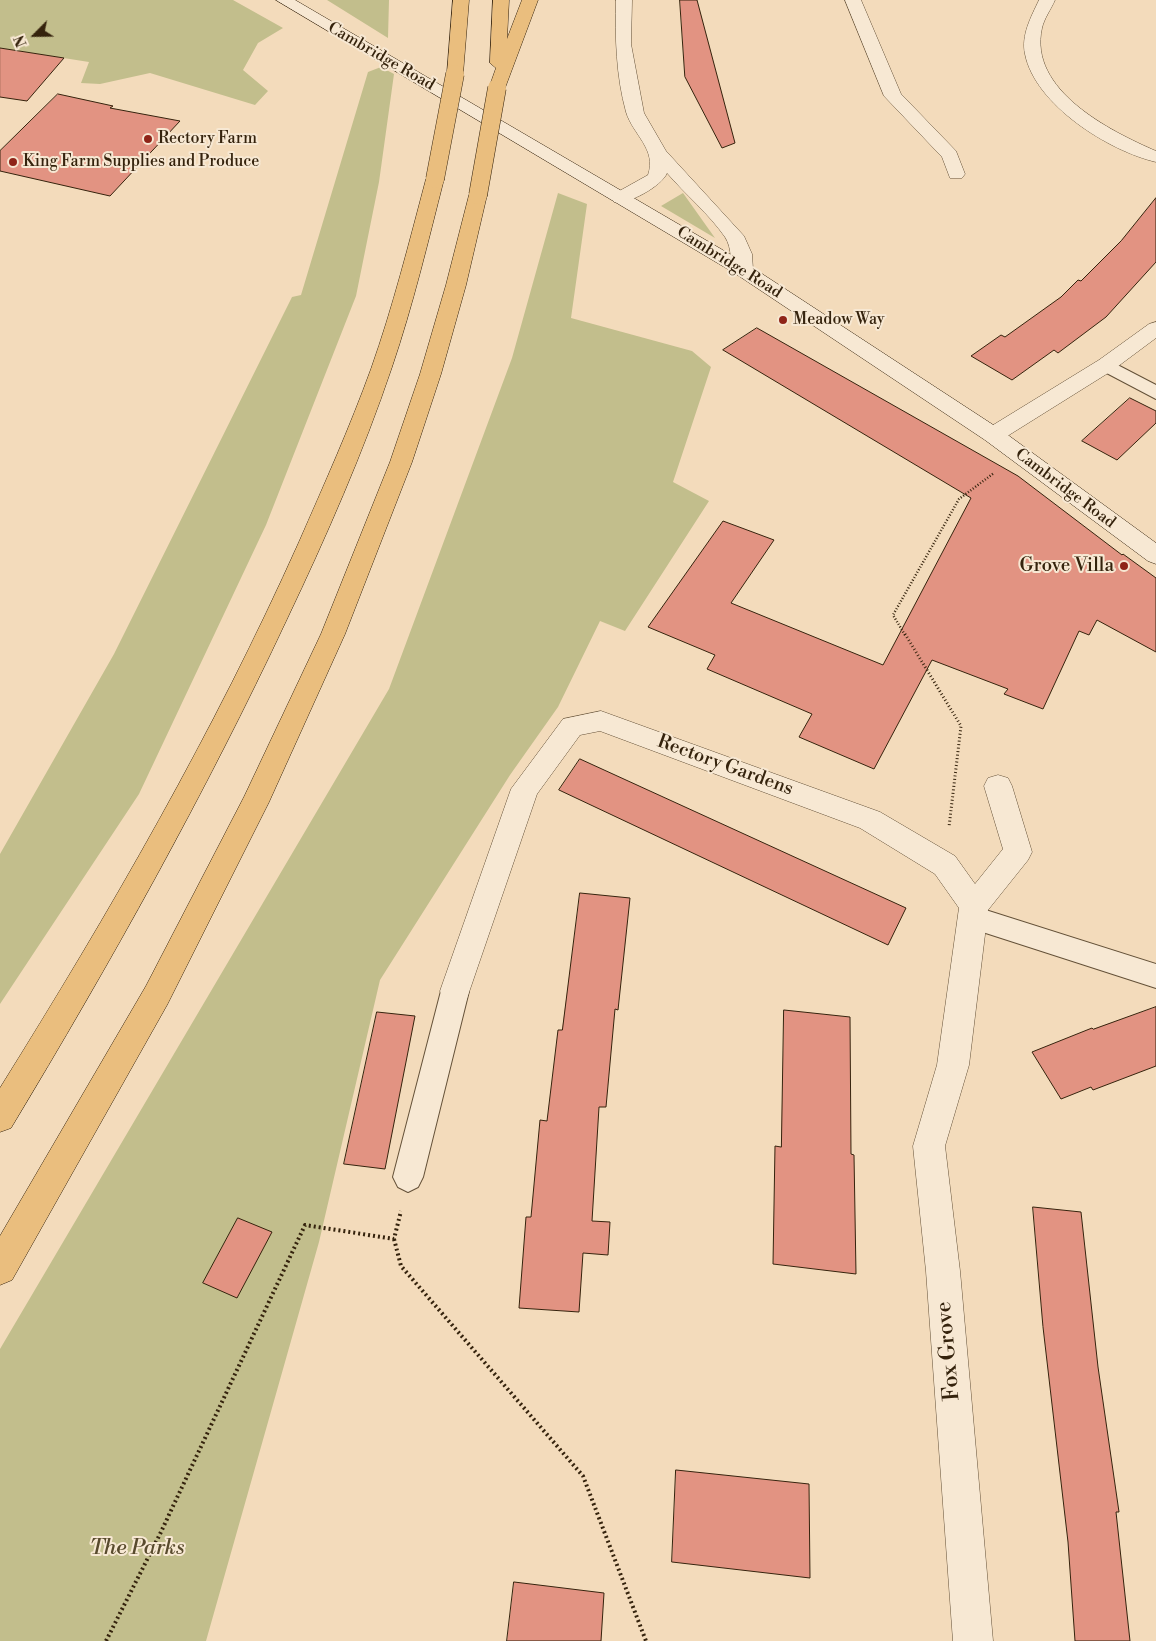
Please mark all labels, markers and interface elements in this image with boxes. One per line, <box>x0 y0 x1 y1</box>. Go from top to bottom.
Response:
north arrow <box>10 10 60 60</box>
street label: Cambridge Road <box>324 19 438 95</box>
text: N <box>11 32 32 49</box>
place label: Rectory Farm <box>158 129 257 149</box>
marker: Rectory Farm <box>142 133 154 145</box>
place label: King Farm Supplies and Produce <box>23 152 259 172</box>
marker: King Farm Supplies and Produce <box>7 156 19 168</box>
street label: Cambridge Road <box>673 223 785 303</box>
place label: Meadow Way <box>793 310 885 330</box>
marker: Meadow Way <box>777 314 789 326</box>
street label: Cambridge Road <box>1011 445 1119 533</box>
place label: Grove Villa <box>1019 555 1114 577</box>
marker: Grove Villa <box>1118 560 1130 572</box>
street label: Rectory Gardens <box>654 731 796 801</box>
street label: Fox Grove <box>932 1300 966 1402</box>
park label: The Parks <box>89 1536 185 1562</box>

